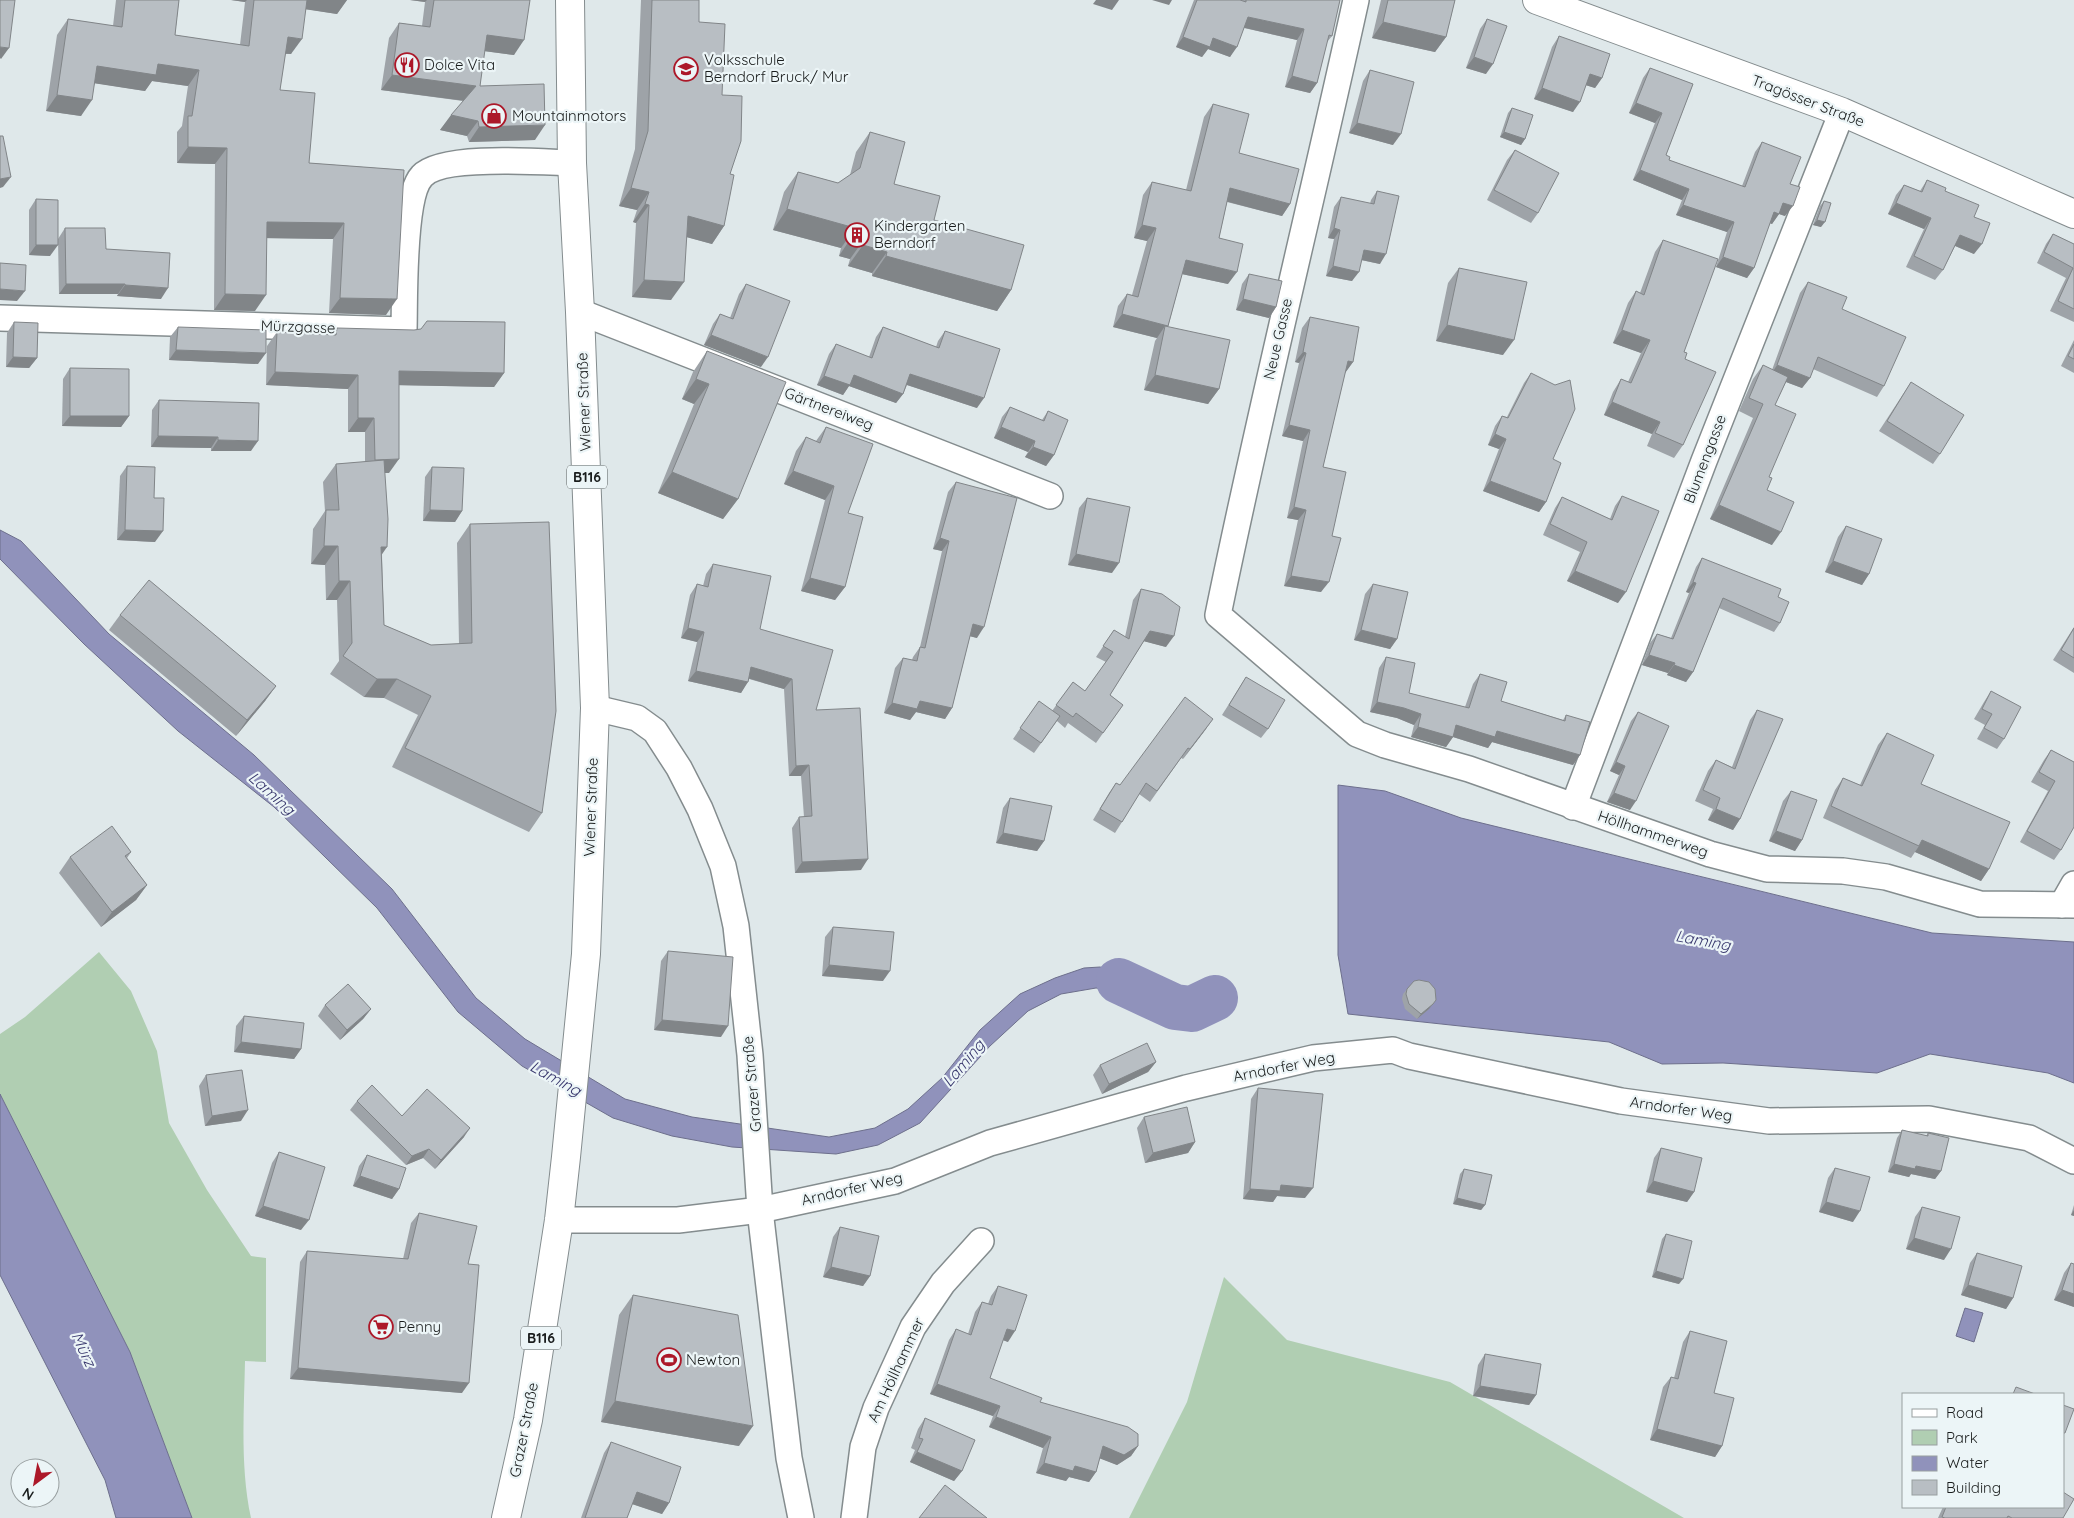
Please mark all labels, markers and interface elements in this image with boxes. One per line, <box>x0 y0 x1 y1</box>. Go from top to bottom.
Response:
place label: Volksschule Berndorf Bruck/ Mur <box>704 50 849 86</box>
restaurant icon: Dolce Vita <box>394 52 420 78</box>
place label: Dolce Vita <box>424 55 495 74</box>
school or university icon: Volksschule Berndorf Bruck/ Mur <box>673 56 699 82</box>
street label: Tragösser Straße <box>1749 70 1867 131</box>
shop icon: Mountainmotors <box>481 103 507 129</box>
place label: Mountainmotors <box>512 106 626 125</box>
place label: Kindergarten Berndorf <box>874 216 965 252</box>
building icon: Kindergarten Berndorf <box>844 222 870 248</box>
street label: Neue Gasse <box>1259 296 1296 381</box>
street label: Mürzgasse <box>260 316 336 337</box>
street label: Wiener Straße <box>572 352 595 452</box>
street label: Gärtnereiweg <box>782 383 876 434</box>
street label: Blumengasse <box>1679 412 1730 506</box>
road number: B116 <box>567 466 607 488</box>
street label: Wiener Straße <box>579 757 602 857</box>
water label: Laming <box>245 767 300 820</box>
street label: Höllhammerweg <box>1595 806 1711 861</box>
water label: Laming <box>1674 925 1733 955</box>
street label: Grazer Straße <box>738 1035 765 1133</box>
water label: Laming <box>938 1035 989 1091</box>
street label: Arndorfer Weg <box>1231 1047 1336 1086</box>
water label: Laming <box>527 1056 586 1101</box>
street label: Arndorfer Weg <box>1629 1092 1734 1125</box>
street label: Arndorfer Weg <box>799 1168 904 1209</box>
supermarket icon: Penny <box>368 1314 394 1340</box>
street label: Am Höllhammer <box>863 1314 928 1425</box>
place label: Penny <box>398 1317 441 1336</box>
road number: B116 <box>521 1326 561 1350</box>
water label: Mürz <box>67 1328 101 1371</box>
sports icon: Newton <box>656 1347 682 1373</box>
place label: Newton <box>686 1350 740 1369</box>
street label: Grazer Straße <box>505 1381 542 1479</box>
legend <box>1902 1393 2064 1508</box>
text: Road <box>1946 1403 1983 1422</box>
text: Park <box>1946 1428 1978 1447</box>
text: Water <box>1946 1453 1989 1472</box>
north arrow <box>10 1458 60 1508</box>
text: Building <box>1946 1478 2001 1497</box>
text: N <box>19 1484 37 1504</box>

